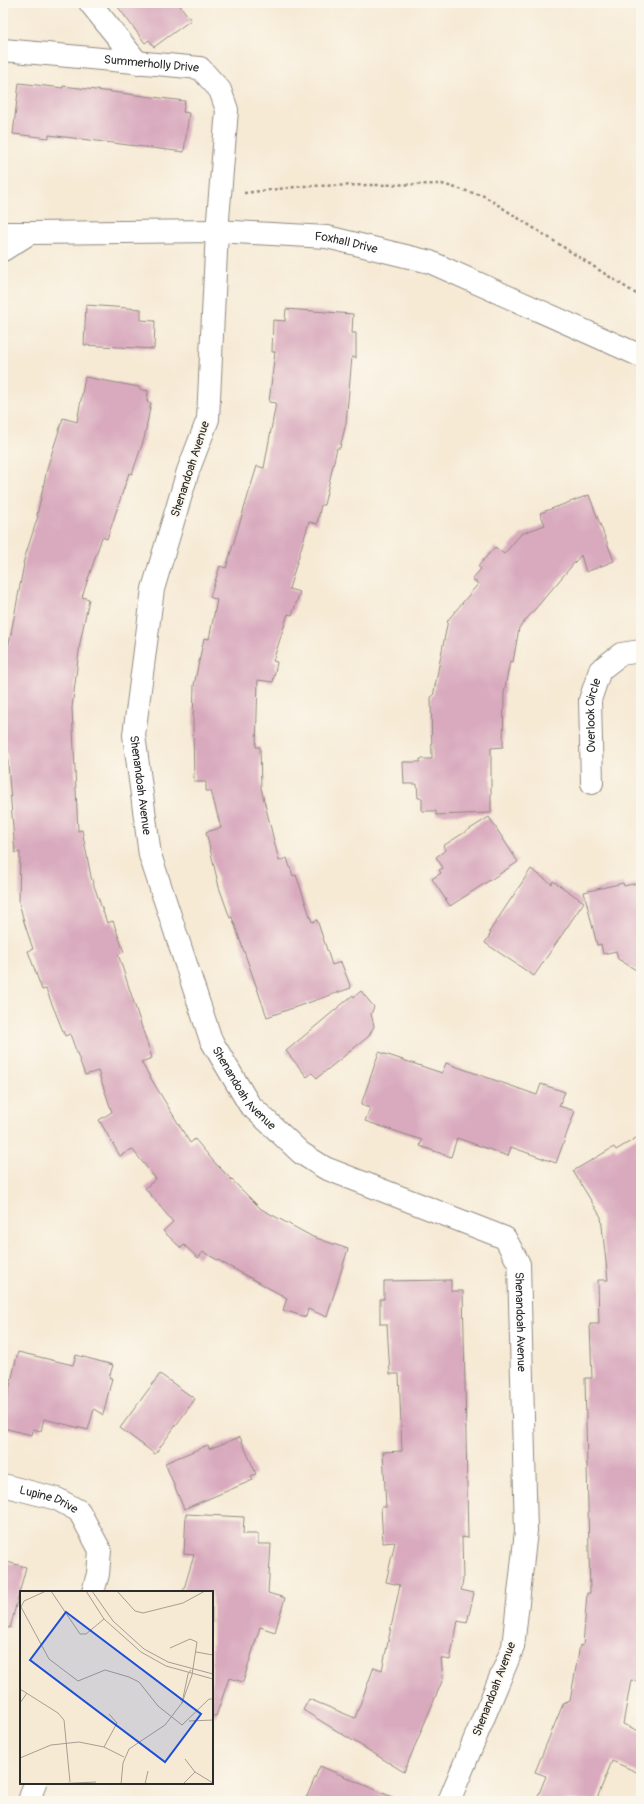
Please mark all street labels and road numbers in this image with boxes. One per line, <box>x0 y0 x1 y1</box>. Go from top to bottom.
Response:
street label: Summerholly Drive <box>103 52 200 76</box>
street label: Foxhall Drive <box>314 229 379 257</box>
street label: Shenandoah Avenue <box>168 419 213 519</box>
street label: Overlook Circle <box>583 676 605 753</box>
street label: Shenandoah Avenue <box>126 735 154 836</box>
street label: Shenandoah Avenue <box>209 1044 279 1133</box>
street label: Shenandoah Avenue <box>511 1272 529 1372</box>
street label: Lupine Drive <box>18 1483 81 1517</box>
street label: Shenandoah Avenue <box>470 1640 519 1738</box>

